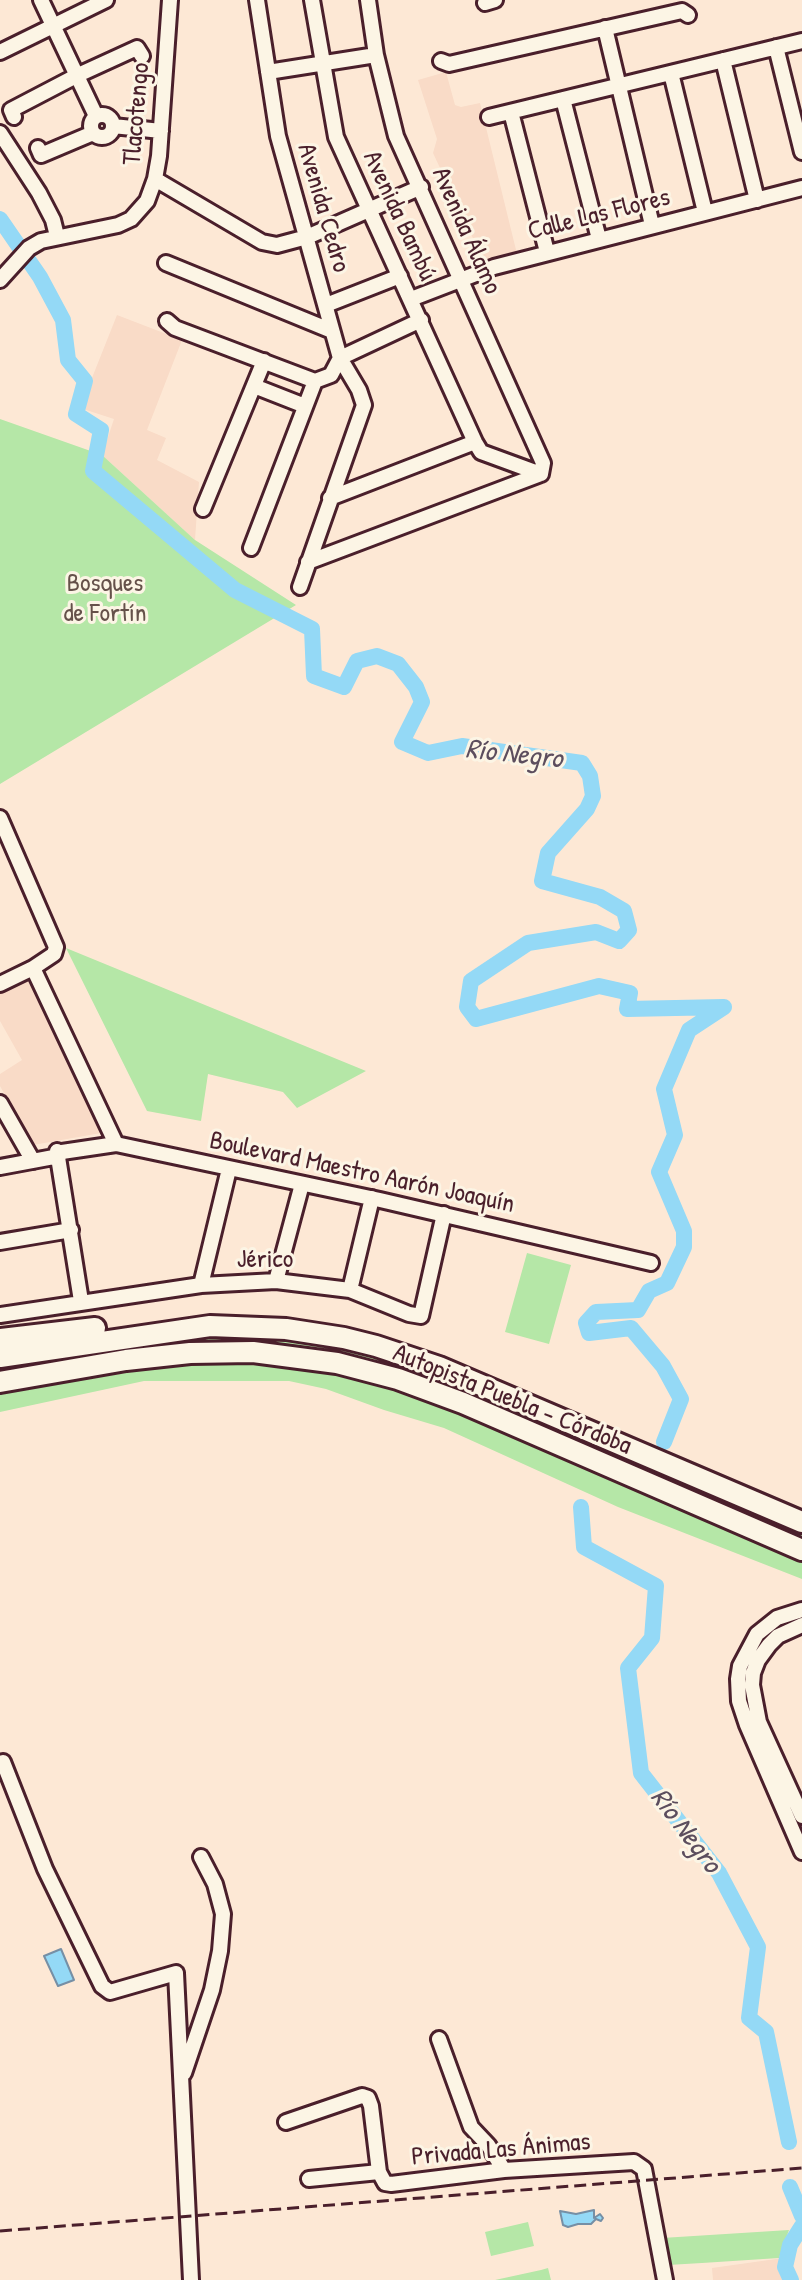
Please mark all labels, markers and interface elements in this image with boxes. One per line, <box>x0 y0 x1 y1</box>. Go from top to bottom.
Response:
street label: Tlacotengo <box>117 61 157 167</box>
street label: Avenida Cedro <box>290 140 356 276</box>
street label: Avenida Bambú <box>355 146 443 286</box>
street label: Avenida Álamo <box>424 163 508 299</box>
street label: Calle Las Flores <box>525 182 673 248</box>
park label: Bosques de Fortín <box>63 568 147 630</box>
water label: Río Negro <box>464 733 564 777</box>
street label: Boulevard Maestro Aarón Joaquín <box>207 1125 517 1221</box>
street label: Jérico <box>237 1244 293 1276</box>
street label: Autopista Puebla - Córdoba <box>388 1338 636 1462</box>
water label: Río Negro <box>642 1782 728 1880</box>
street label: Privada Las Ánimas <box>410 2127 592 2173</box>

